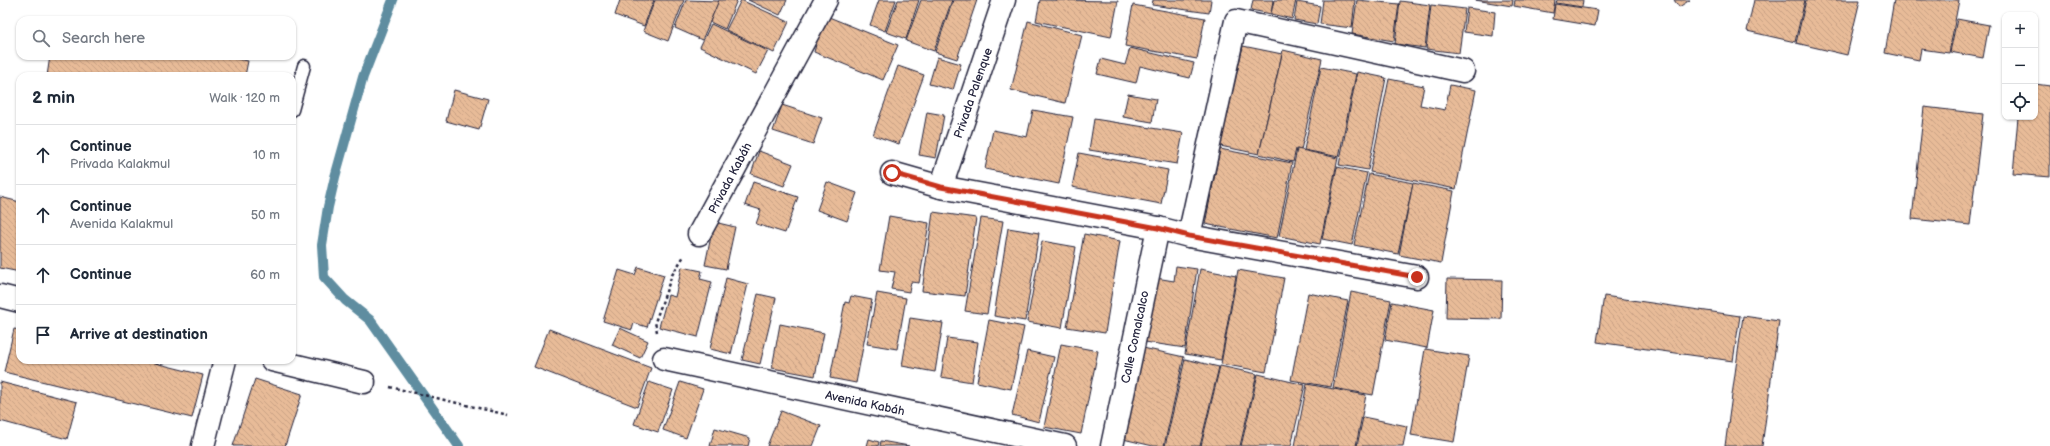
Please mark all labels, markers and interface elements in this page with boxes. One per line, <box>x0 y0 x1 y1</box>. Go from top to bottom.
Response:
map controls <box>2002 12 2038 120</box>
button: + <box>2002 12 2038 48</box>
search box <box>16 16 296 60</box>
icon: search <box>30 27 52 49</box>
text: Search here <box>62 29 145 48</box>
street label: Privada Palenque <box>951 46 996 140</box>
button: − <box>2002 48 2038 84</box>
button: locate <box>2002 84 2038 120</box>
text: 2 min <box>32 88 75 108</box>
text: Walk · 120 m <box>209 90 280 106</box>
text: Continue <box>70 137 132 156</box>
street label: Privada Kabáh <box>705 140 756 216</box>
icon: ahead <box>32 144 54 166</box>
text: 10 m <box>253 147 280 163</box>
text: Privada Kalakmul <box>70 156 170 172</box>
route start <box>883 164 901 182</box>
text: Continue <box>70 197 132 216</box>
icon: ahead <box>32 204 54 226</box>
text: 50 m <box>251 207 280 223</box>
text: Avenida Kalakmul <box>70 216 173 232</box>
icon: ahead <box>32 264 54 286</box>
text: Continue <box>70 265 132 284</box>
text: 60 m <box>250 267 280 283</box>
route end <box>1408 268 1426 286</box>
street label: Calle Comalcalco <box>1118 289 1153 385</box>
icon: arrive <box>32 324 54 346</box>
text: Arrive at destination <box>70 325 208 344</box>
street label: Avenida Kabáh <box>824 388 906 419</box>

